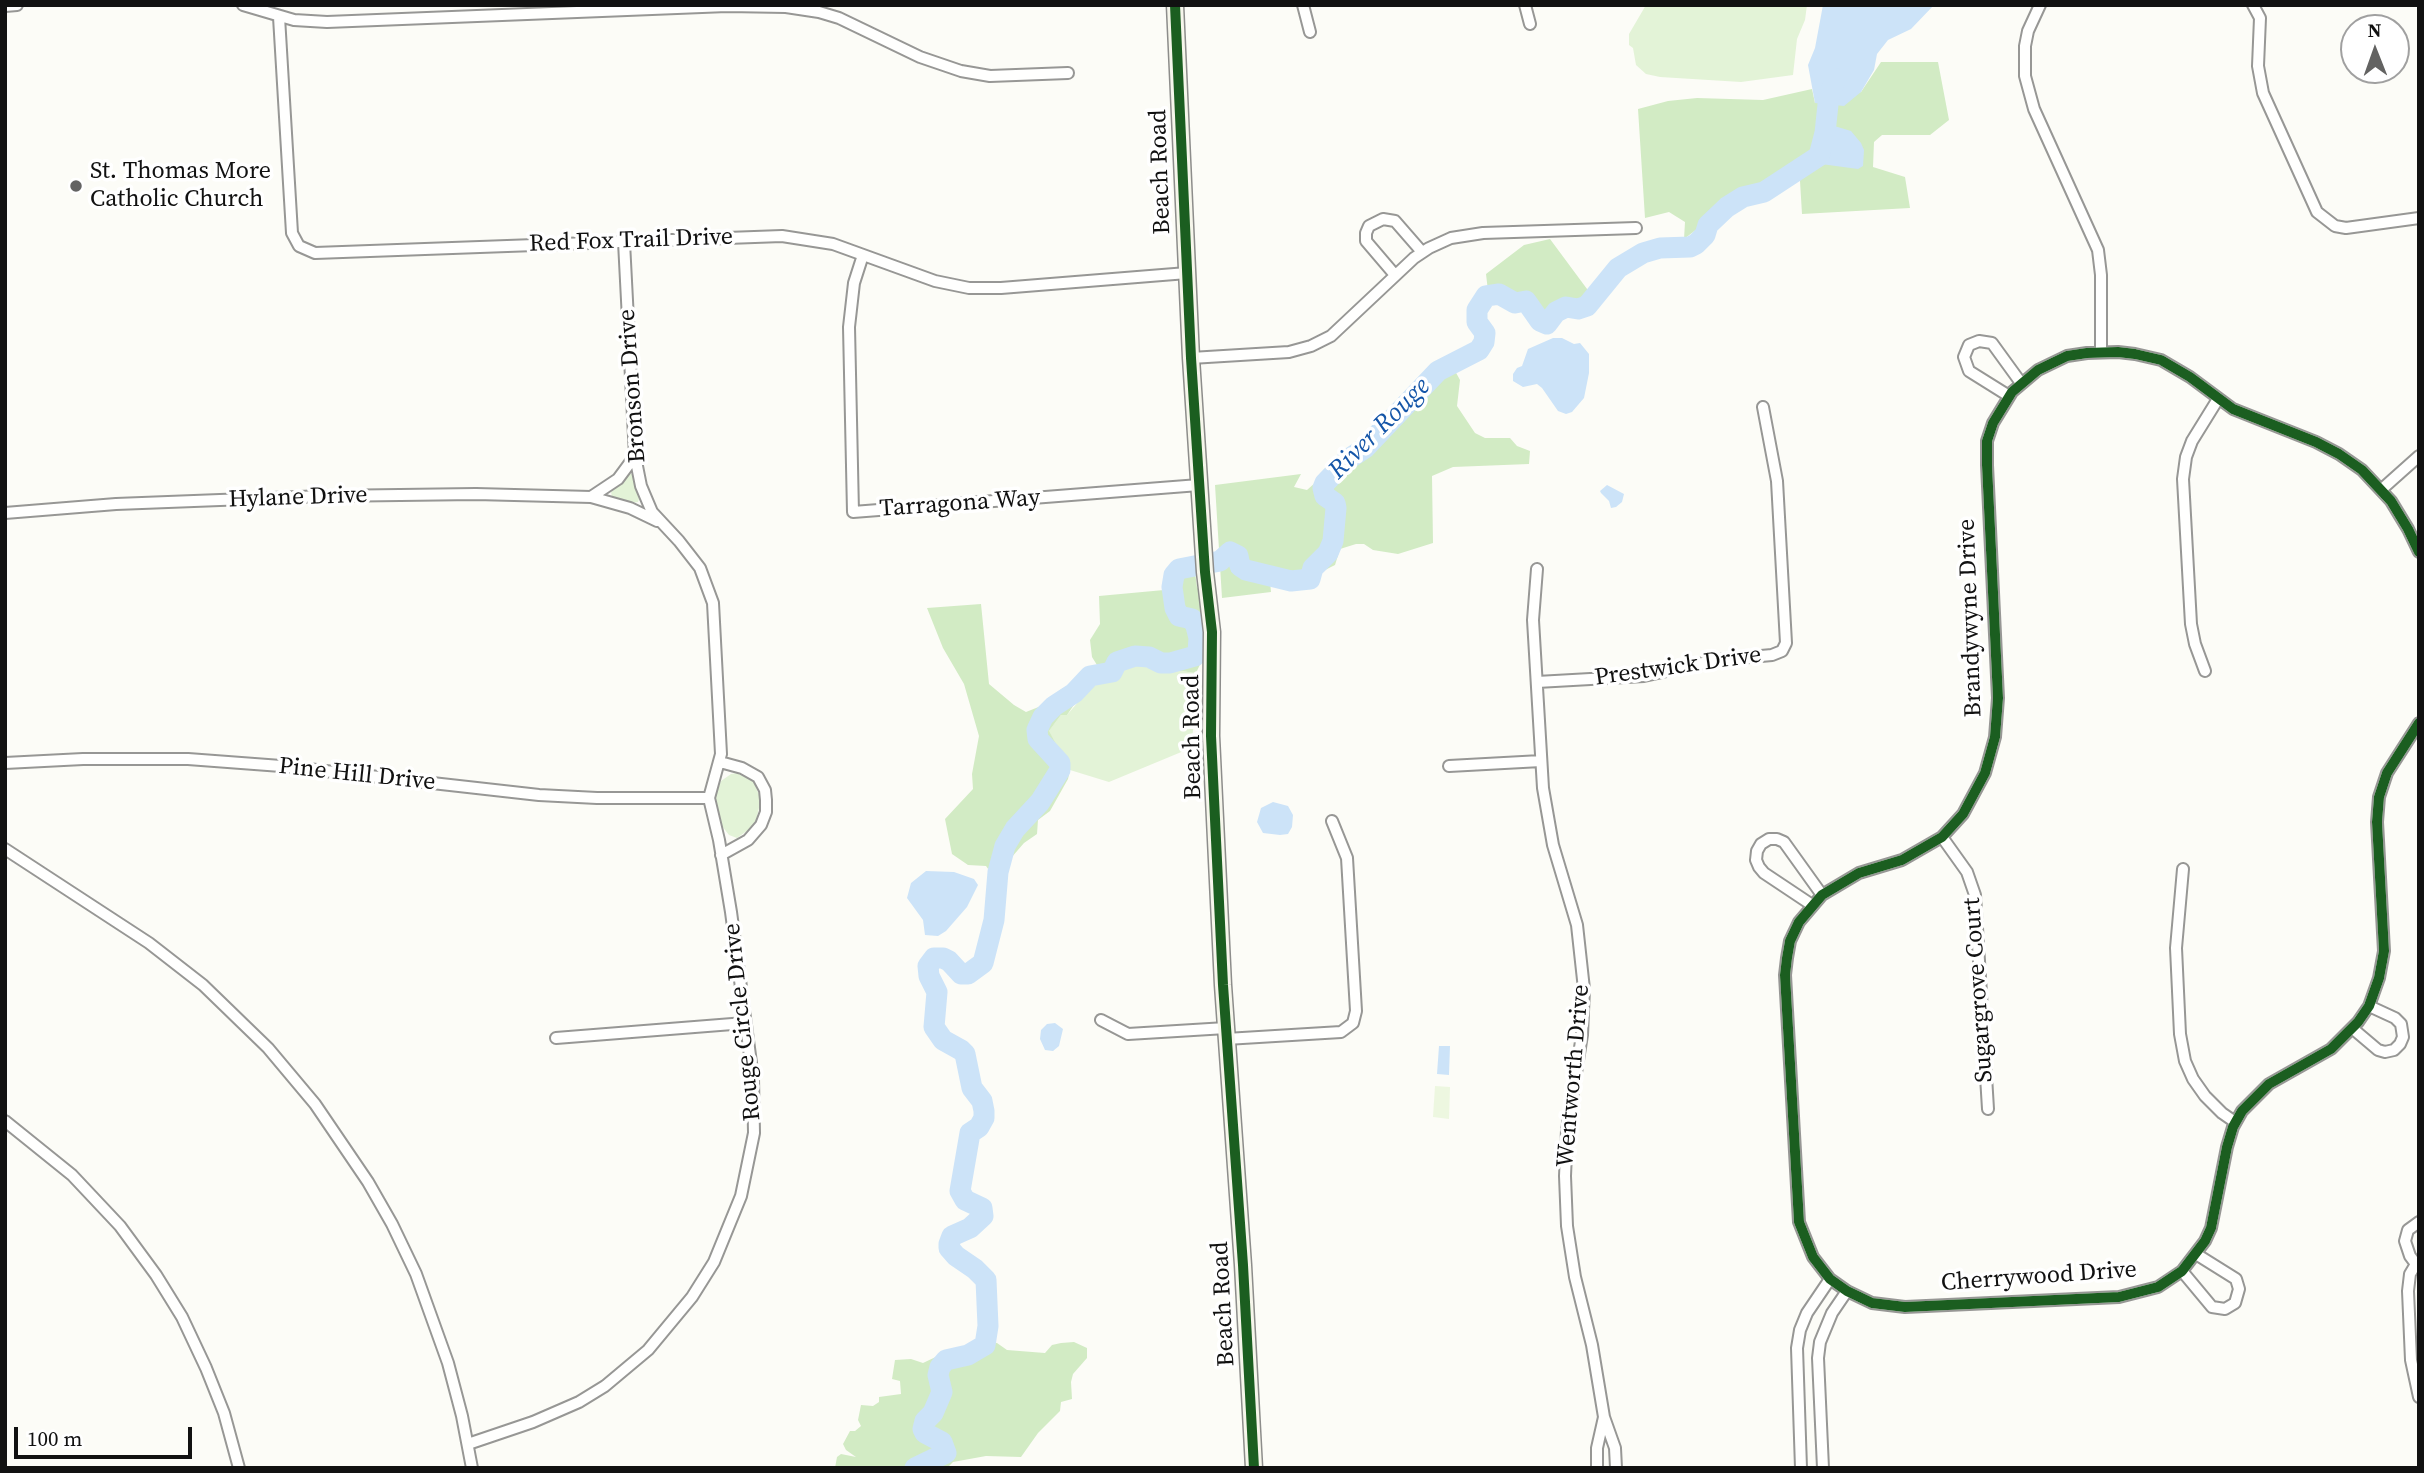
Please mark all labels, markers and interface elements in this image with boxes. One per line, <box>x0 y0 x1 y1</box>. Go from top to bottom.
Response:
north arrow <box>2340 14 2410 84</box>
text: N <box>2368 17 2382 43</box>
street label: Beach Road <box>1144 109 1178 235</box>
place label: St. Thomas More Catholic Church <box>90 158 271 214</box>
marker: St. Thomas More Catholic Church <box>68 178 84 194</box>
street label: Red Fox Trail Drive <box>528 223 734 259</box>
street label: Bronson Drive <box>613 308 653 464</box>
water label: River Rouge <box>1323 372 1437 486</box>
street label: Hylane Drive <box>228 481 368 515</box>
street label: Tarragona Way <box>879 484 1041 524</box>
street label: Brandywyne Drive <box>1953 518 1989 718</box>
street label: Prestwick Drive <box>1593 641 1763 693</box>
street label: Beach Road <box>1178 674 1208 800</box>
street label: Pine Hill Drive <box>277 752 437 798</box>
street label: Sugargrove Court <box>1958 897 2000 1083</box>
street label: Rouge Circle Drive <box>718 922 768 1122</box>
street label: Wentworth Drive <box>1552 983 1596 1169</box>
street label: Beach Road <box>1206 1241 1242 1367</box>
street label: Cherrywood Drive <box>1940 1256 2138 1298</box>
scale bar <box>18 1414 196 1458</box>
text: 100 m <box>27 1424 82 1453</box>

